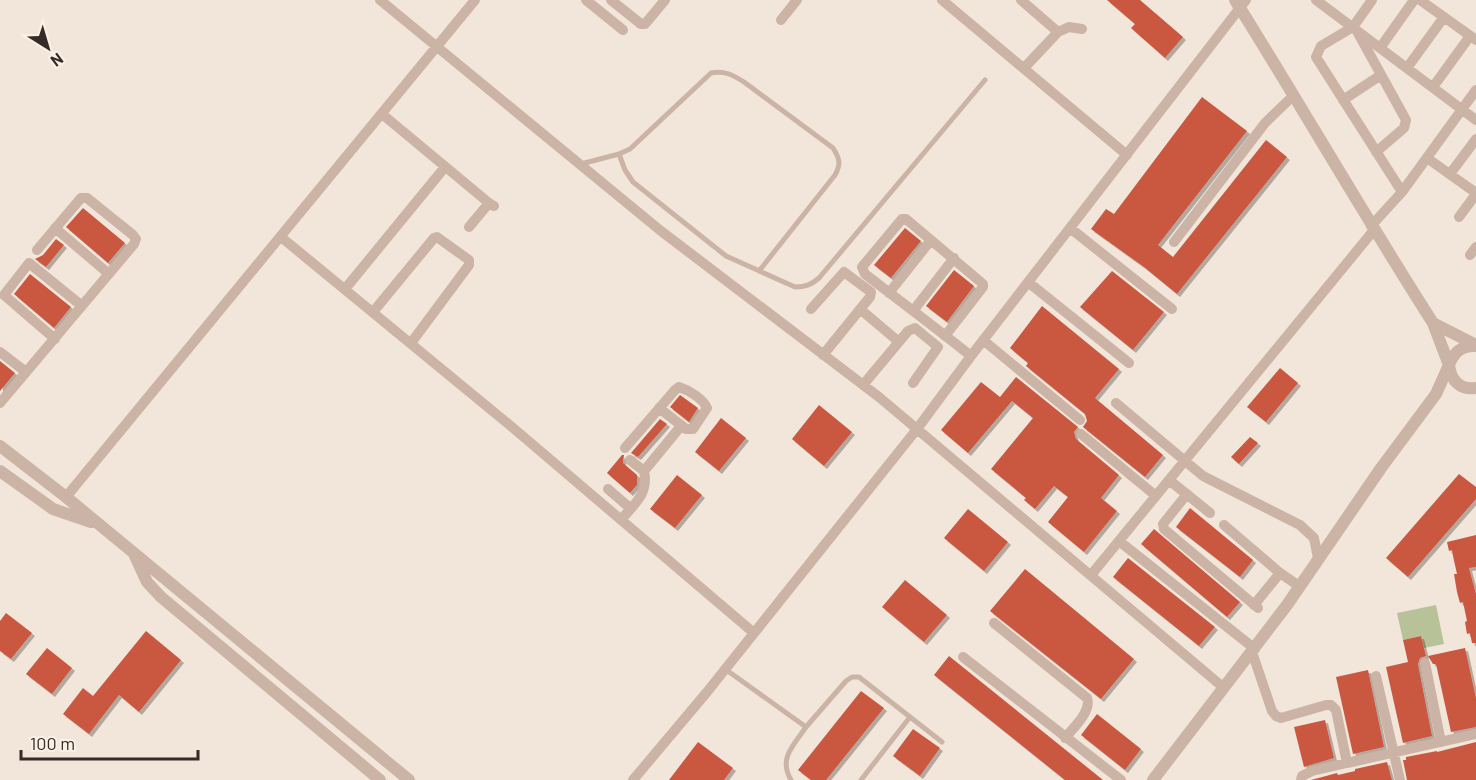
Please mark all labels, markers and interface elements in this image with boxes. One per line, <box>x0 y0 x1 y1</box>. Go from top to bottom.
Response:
north arrow <box>18 18 78 78</box>
text: N <box>47 50 67 71</box>
scale bar <box>21 723 198 761</box>
text: 100 m <box>30 732 75 754</box>

